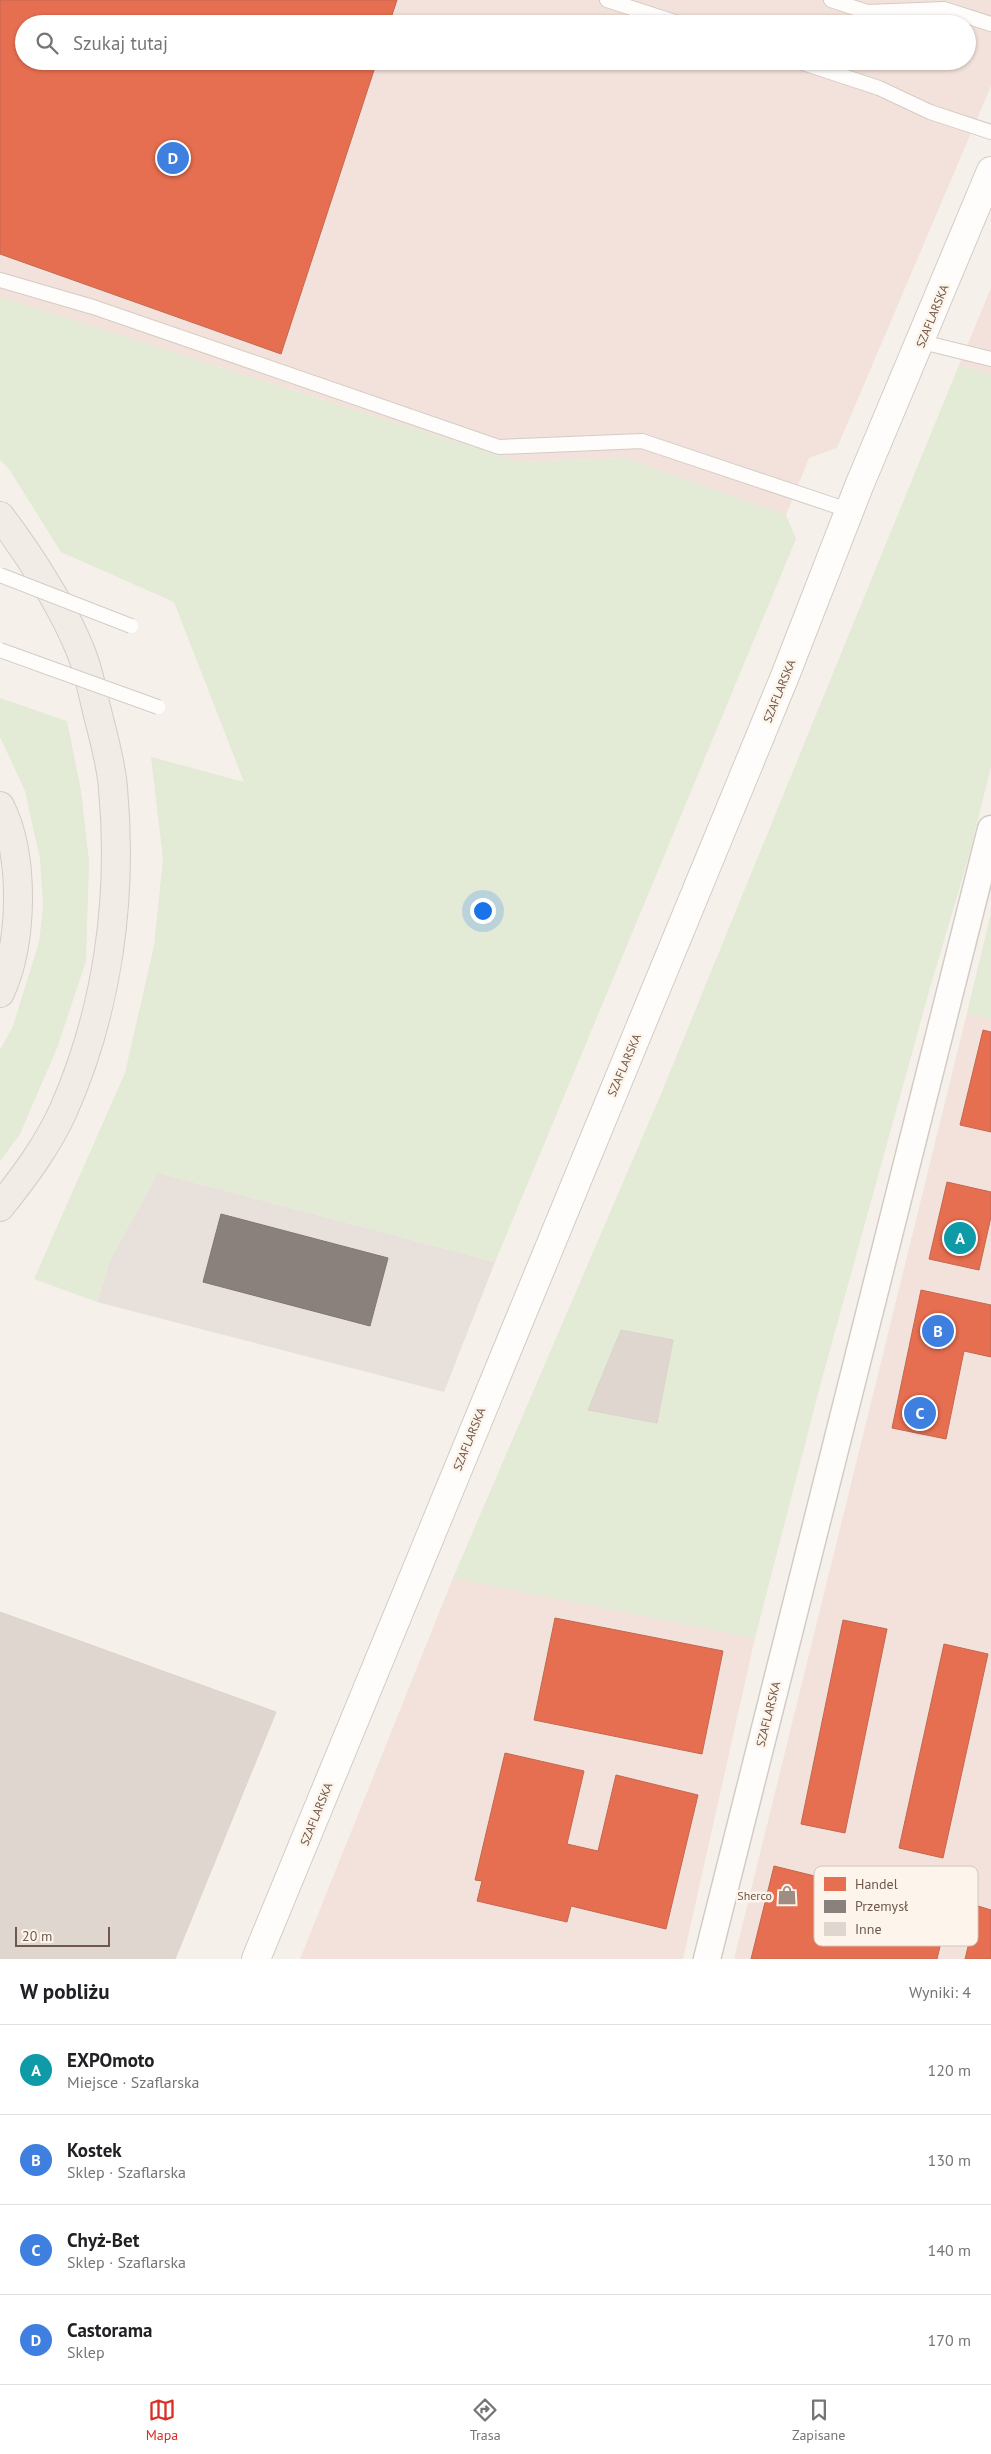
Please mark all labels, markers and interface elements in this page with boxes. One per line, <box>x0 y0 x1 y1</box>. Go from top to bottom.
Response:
search box <box>15 15 976 70</box>
icon: search <box>33 29 61 57</box>
text: Szukaj tutaj <box>73 31 168 55</box>
pin: D <box>157 139 189 177</box>
street label: SZAFLARSKA <box>913 282 951 350</box>
street label: SZAFLARSKA <box>760 657 798 725</box>
your location <box>470 898 496 924</box>
street label: SZAFLARSKA <box>604 1031 644 1099</box>
pin: A <box>944 1219 976 1257</box>
pin: B <box>922 1312 954 1350</box>
pin: C <box>904 1394 936 1432</box>
street label: SZAFLARSKA <box>450 1405 488 1473</box>
street label: SZAFLARSKA <box>753 1680 783 1748</box>
street label: SZAFLARSKA <box>297 1780 335 1848</box>
legend <box>814 1866 978 1946</box>
text: Handel <box>855 1875 898 1893</box>
shop icon: Sherco <box>776 1884 798 1906</box>
place label: Sherco <box>737 1888 772 1903</box>
text: Przemysł <box>855 1897 908 1915</box>
text: Inne <box>855 1920 882 1938</box>
scale bar <box>15 1924 110 1947</box>
text: 20 m <box>22 1927 52 1945</box>
text: W pobliżu <box>20 1978 109 2005</box>
text: Wyniki: 4 <box>909 1982 971 2002</box>
text: EXPOmoto <box>67 2048 155 2072</box>
text: A <box>31 2060 41 2080</box>
text: 120 m <box>928 2060 971 2080</box>
text: Miejsce · Szaflarska <box>67 2072 200 2092</box>
text: Kostek <box>67 2138 122 2162</box>
text: B <box>31 2150 41 2170</box>
text: 130 m <box>928 2150 971 2170</box>
text: Sklep · Szaflarska <box>67 2162 186 2182</box>
text: Chyż-Bet <box>67 2228 139 2252</box>
text: C <box>32 2240 40 2260</box>
text: 140 m <box>928 2240 971 2260</box>
text: Sklep · Szaflarska <box>67 2252 186 2272</box>
text: Castorama <box>67 2318 152 2342</box>
text: D <box>31 2330 41 2350</box>
text: 170 m <box>928 2330 971 2350</box>
text: Sklep <box>67 2342 105 2362</box>
tab: Mapa <box>146 2396 178 2444</box>
tab: Trasa <box>470 2396 501 2444</box>
tab: Zapisane <box>792 2396 845 2444</box>

